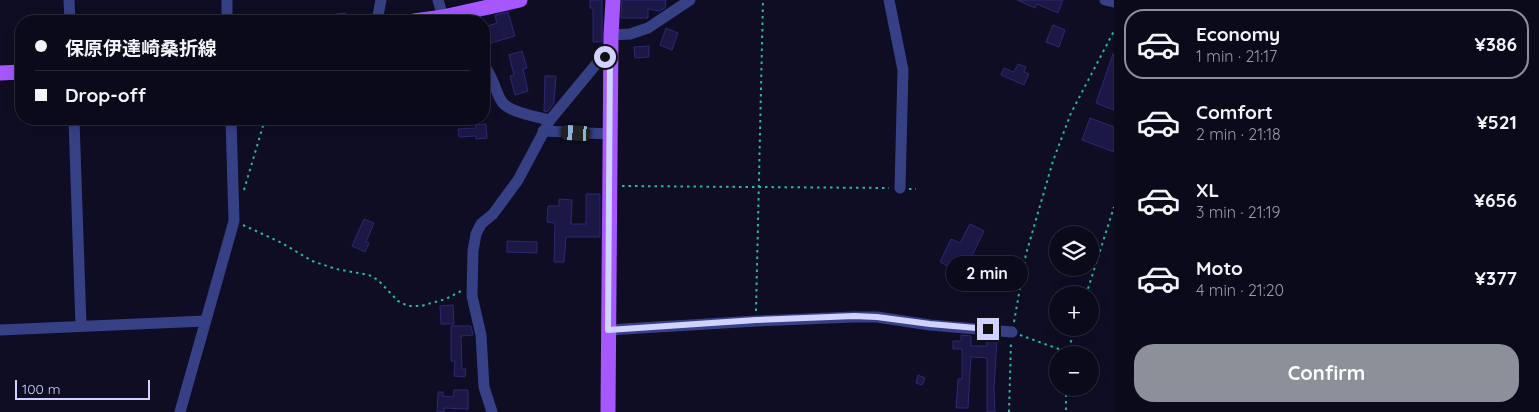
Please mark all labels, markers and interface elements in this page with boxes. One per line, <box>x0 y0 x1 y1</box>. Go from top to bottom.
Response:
icon: car <box>1136 22 1181 67</box>
text: Economy <box>1196 22 1280 46</box>
text: ¥386 <box>1475 32 1517 56</box>
text: 保原伊達崎桑折線 <box>65 36 217 60</box>
route start <box>594 46 616 68</box>
text: 1 min · 21:17 <box>1196 46 1277 66</box>
text: Drop-off <box>65 83 146 107</box>
icon: car <box>1136 100 1181 145</box>
text: Comfort <box>1196 100 1273 124</box>
text: ¥521 <box>1477 110 1517 134</box>
text: 2 min · 21:18 <box>1196 124 1281 144</box>
car <box>560 125 591 141</box>
icon: car <box>1136 178 1181 223</box>
text: XL <box>1196 178 1219 202</box>
text: ¥656 <box>1474 188 1517 212</box>
text: 3 min · 21:19 <box>1196 202 1281 222</box>
map controls <box>1049 226 1099 396</box>
button: layers <box>1049 226 1099 276</box>
callout: 2 min <box>947 256 1029 292</box>
icon: car <box>1136 256 1181 301</box>
text: Moto <box>1196 256 1243 280</box>
text: 2 min <box>966 263 1008 283</box>
text: ¥377 <box>1475 266 1517 290</box>
text: 4 min · 21:20 <box>1196 280 1284 300</box>
button: + <box>1049 286 1099 336</box>
route end <box>977 318 999 340</box>
button: Confirm <box>1134 344 1519 402</box>
button: − <box>1049 346 1099 396</box>
scale bar <box>15 377 150 400</box>
text: 100 m <box>22 380 60 398</box>

